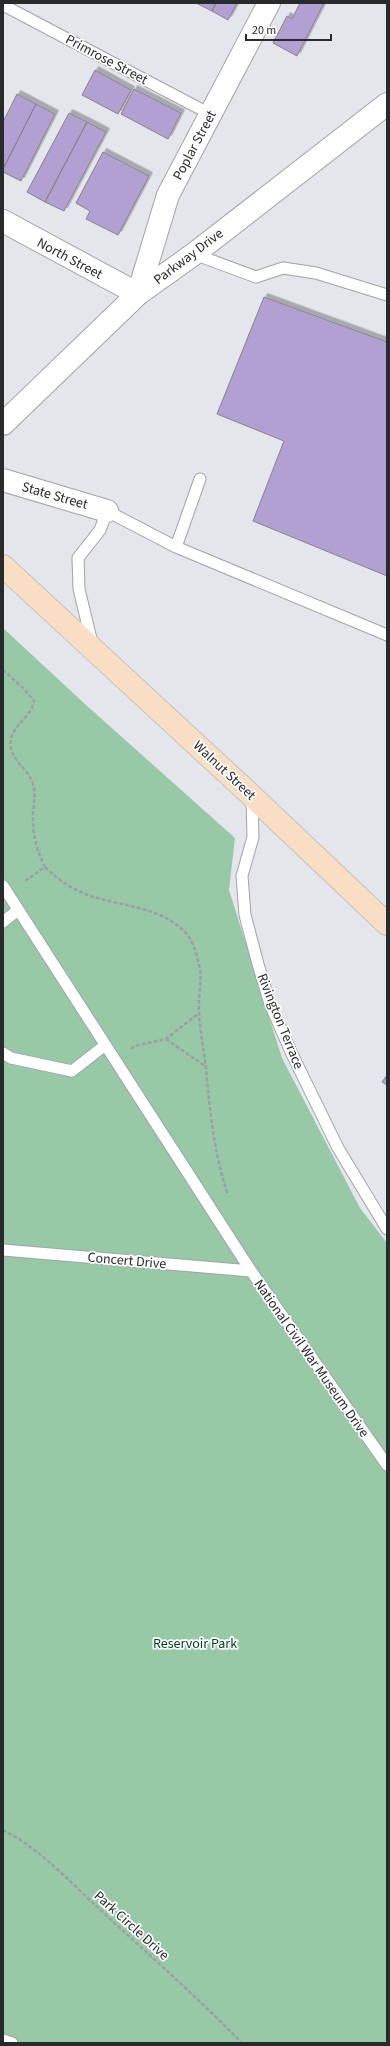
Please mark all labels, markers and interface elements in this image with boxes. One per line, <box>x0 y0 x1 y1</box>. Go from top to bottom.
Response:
scale bar <box>246 16 331 42</box>
text: 20 m <box>252 22 276 39</box>
street label: Primrose Street <box>62 30 152 90</box>
street label: Poplar Street <box>168 107 222 184</box>
street label: Parkway Drive <box>150 224 228 290</box>
street label: North Street <box>33 233 106 285</box>
street label: State Street <box>19 477 90 515</box>
street label: Walnut Street <box>189 736 260 805</box>
street label: Rivington Terrace <box>252 970 308 1072</box>
street label: Concert Drive <box>87 1248 167 1274</box>
street label: National Civil War Museum Drive <box>249 1275 374 1442</box>
park label: Reservoir Park <box>153 1634 237 1654</box>
street label: Park Circle Drive <box>89 1886 173 1965</box>

